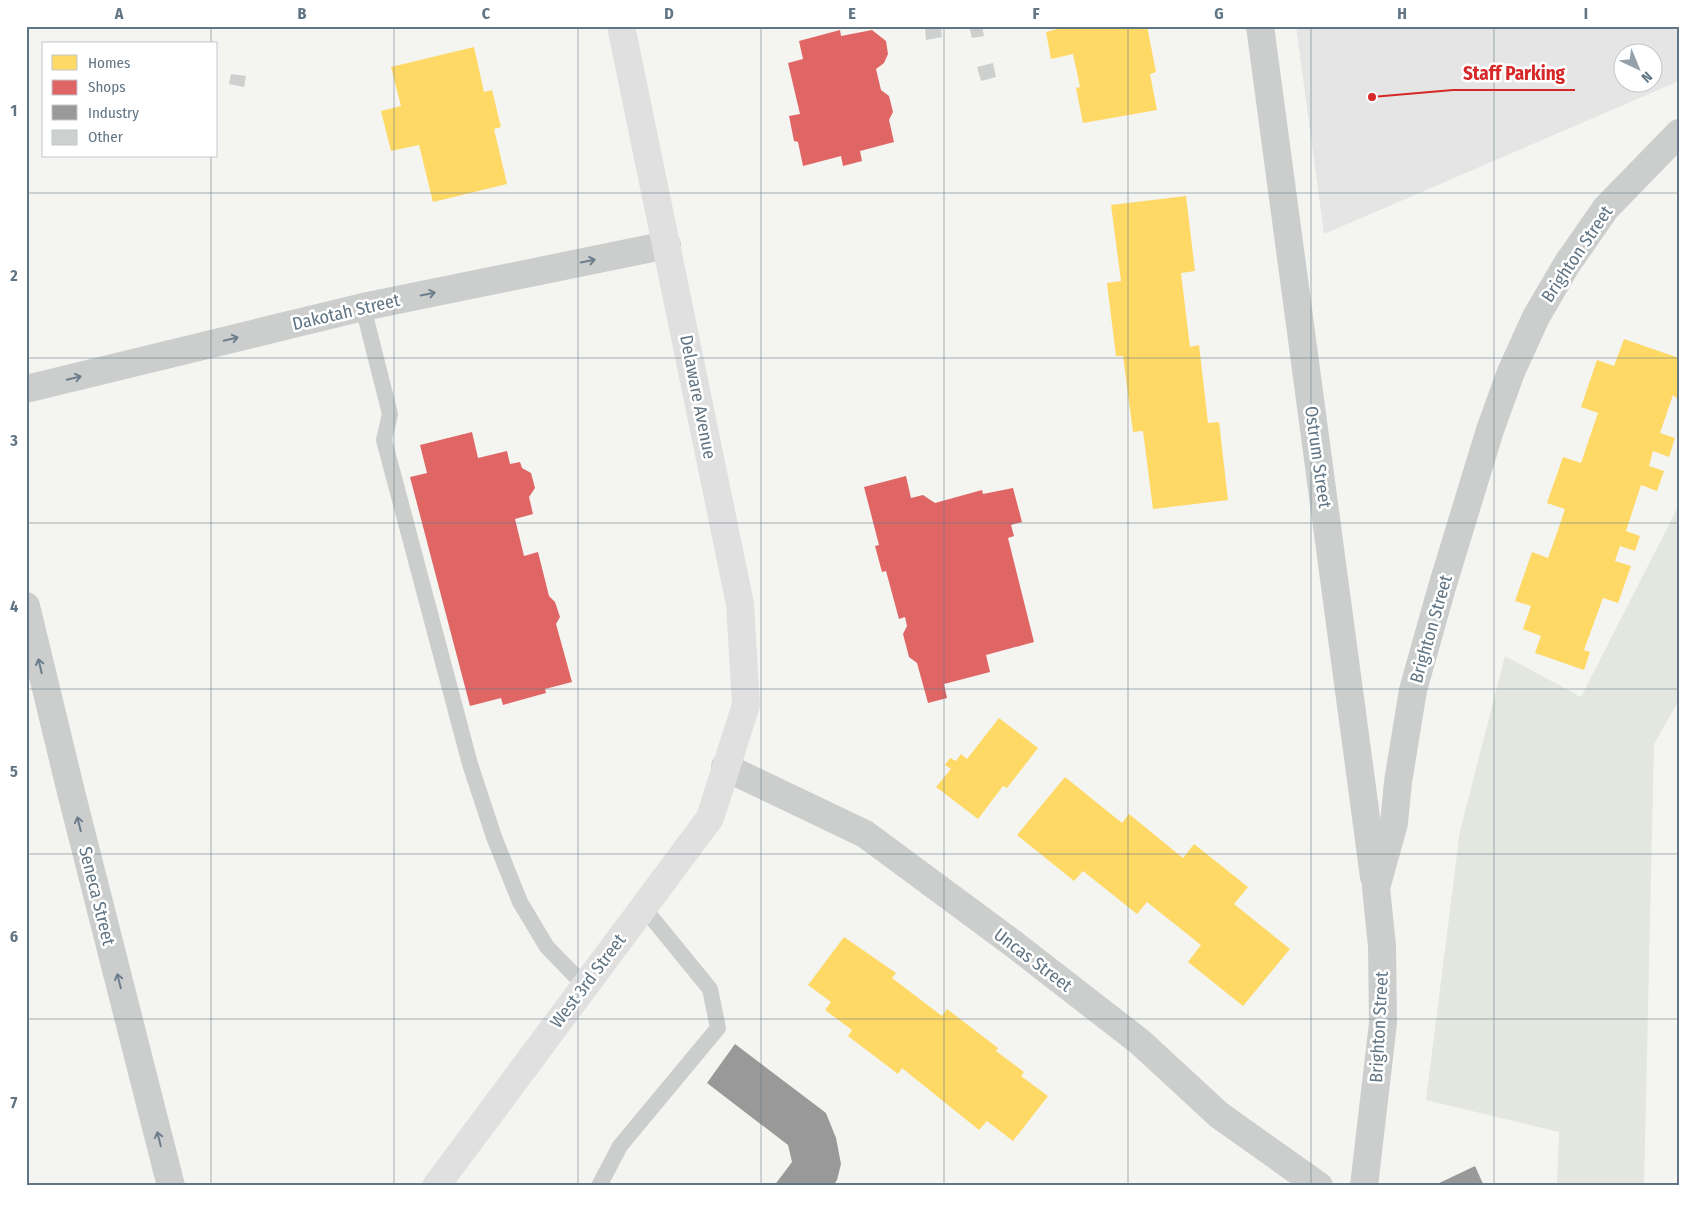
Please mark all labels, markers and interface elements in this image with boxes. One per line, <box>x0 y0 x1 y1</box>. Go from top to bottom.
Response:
text: A <box>114 4 124 23</box>
text: B <box>298 4 307 23</box>
text: C <box>482 4 491 23</box>
text: D <box>664 4 674 23</box>
text: E <box>848 4 856 23</box>
text: F <box>1032 4 1040 23</box>
text: G <box>1214 4 1224 23</box>
text: H <box>1397 4 1407 23</box>
text: I <box>1584 4 1588 23</box>
legend <box>42 42 218 158</box>
north arrow <box>1612 42 1662 92</box>
text: Homes <box>88 54 130 72</box>
callout: Staff Parking <box>1453 56 1575 90</box>
text: Staff Parking <box>1463 62 1566 85</box>
text: N <box>1638 68 1656 86</box>
text: Shops <box>88 78 126 96</box>
text: 1 <box>11 101 17 120</box>
text: Industry <box>88 104 139 122</box>
text: Other <box>88 128 124 146</box>
street label: Brighton Street <box>1537 201 1617 306</box>
one-way arrow <box>579 256 595 265</box>
text: 2 <box>9 266 18 285</box>
one-way arrow <box>420 288 436 298</box>
street label: Dakotah Street <box>290 289 402 335</box>
street label: Delaware Avenue <box>675 333 721 461</box>
one-way arrow <box>223 334 239 343</box>
one-way arrow <box>65 373 81 382</box>
street label: Ostrum Street <box>1300 405 1336 510</box>
text: 3 <box>9 431 18 450</box>
street label: Brighton Street <box>1405 572 1457 686</box>
text: 4 <box>10 597 18 616</box>
one-way arrow <box>35 658 44 674</box>
text: 5 <box>10 762 18 781</box>
one-way arrow <box>73 816 83 832</box>
street label: Seneca Street <box>74 844 120 948</box>
street label: Uncas Street <box>989 923 1077 997</box>
text: 6 <box>10 927 18 946</box>
street label: West 3rd Street <box>545 930 631 1032</box>
street label: Brighton Street <box>1365 971 1393 1083</box>
one-way arrow <box>114 974 123 990</box>
text: 7 <box>11 1093 18 1112</box>
one-way arrow <box>154 1131 163 1147</box>

